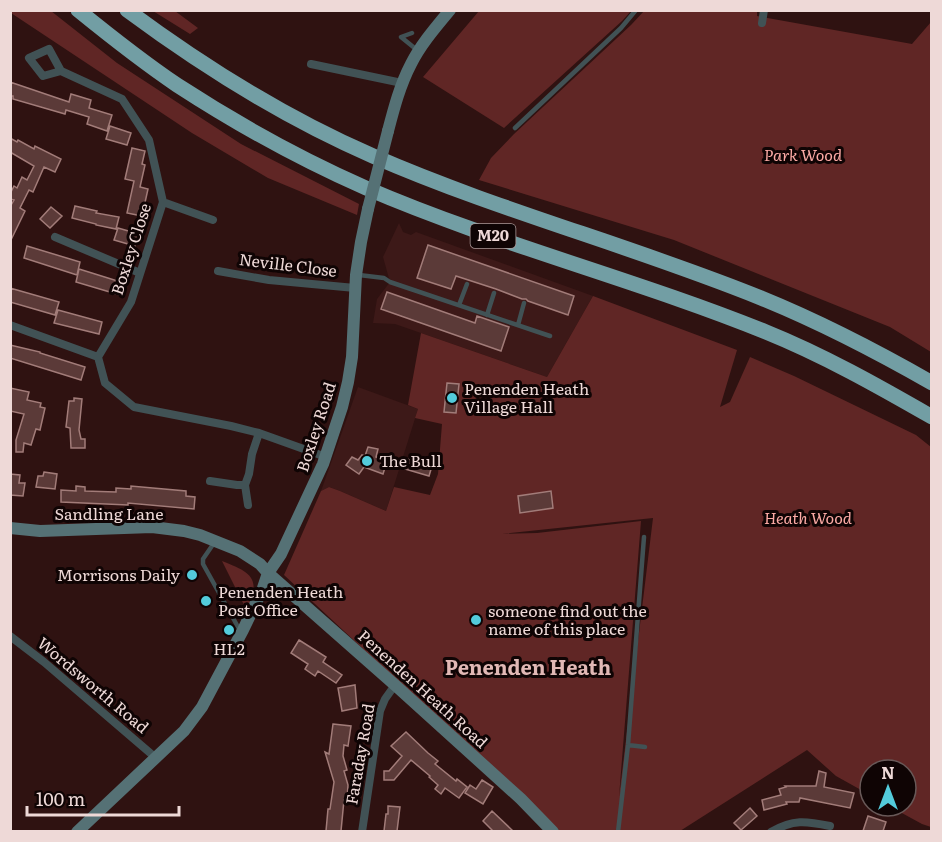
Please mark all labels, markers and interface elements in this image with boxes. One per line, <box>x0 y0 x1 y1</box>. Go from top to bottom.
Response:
park label: Park Wood <box>764 142 843 166</box>
street label: Boxley Close <box>104 200 156 298</box>
road number: M20 <box>470 224 516 248</box>
street label: Neville Close <box>238 246 338 282</box>
place label: Penenden Heath Village Hall <box>464 376 590 418</box>
street label: Boxley Road <box>289 378 341 475</box>
marker: Penenden Heath Village Hall <box>445 391 459 405</box>
place label: The Bull <box>379 448 442 472</box>
marker: The Bull <box>360 454 374 468</box>
street label: Sandling Lane <box>54 501 164 525</box>
park label: Heath Wood <box>764 505 853 529</box>
place label: Morrisons Daily <box>57 562 181 586</box>
marker: Morrisons Daily <box>185 568 199 582</box>
place label: Penenden Heath Post Office <box>218 579 344 621</box>
marker: Penenden Heath Post Office <box>199 594 213 608</box>
place label: someone find out the name of this place <box>488 598 647 640</box>
marker: someone find out the name of this place <box>469 613 483 627</box>
marker: HL2 <box>222 623 236 637</box>
street label: Penenden Heath Road <box>353 623 494 753</box>
street label: Wordsworth Road <box>33 630 155 738</box>
place label: HL2 <box>213 636 245 660</box>
district label: Penenden Heath <box>445 651 611 681</box>
street label: Faraday Road <box>338 701 380 806</box>
north arrow <box>858 758 918 818</box>
text: N <box>881 760 895 784</box>
scale bar <box>27 779 178 817</box>
text: 100 m <box>36 785 85 812</box>

